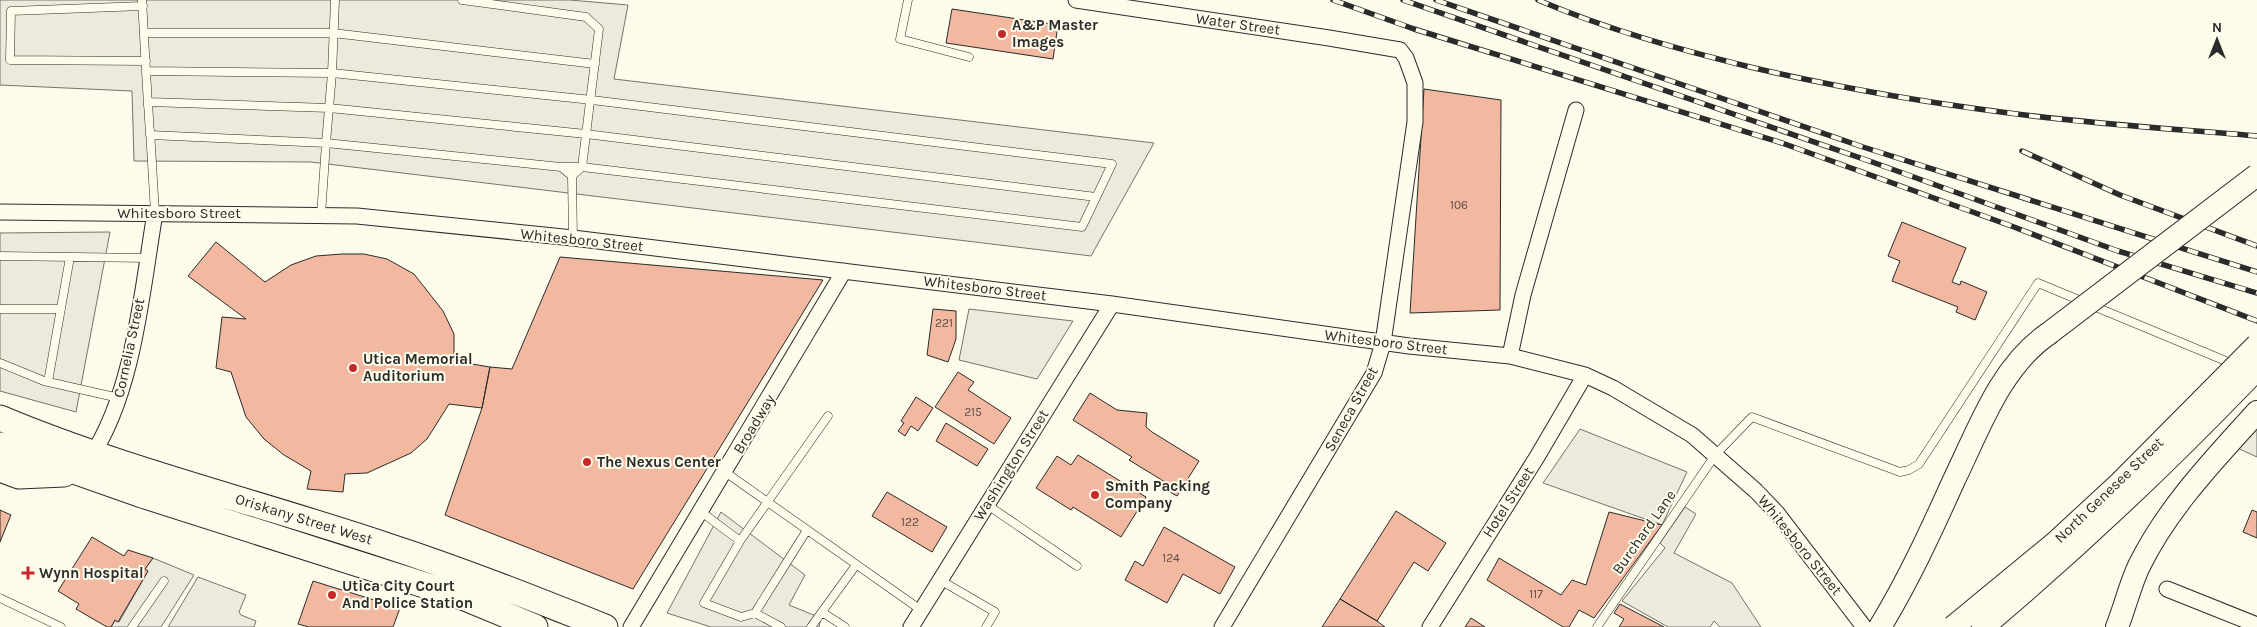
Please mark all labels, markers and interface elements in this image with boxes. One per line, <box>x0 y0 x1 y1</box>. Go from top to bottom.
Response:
street label: Water Street <box>1195 9 1282 39</box>
north arrow <box>2192 15 2242 65</box>
place label: A&P Master Images <box>1012 16 1098 51</box>
text: N <box>2212 19 2222 36</box>
marker: A&P Master Images <box>996 28 1008 40</box>
house number: 106 <box>1450 198 1468 212</box>
street label: Whitesboro Street <box>117 204 241 222</box>
street label: Whitesboro Street <box>520 225 645 255</box>
street label: Whitesboro Street <box>923 272 1048 305</box>
street label: Cornelia Street <box>110 296 148 399</box>
house number: 221 <box>935 316 953 330</box>
street label: Whitesboro Street <box>1324 326 1449 359</box>
place label: Utica Memorial Auditorium <box>363 350 473 385</box>
marker: Utica Memorial Auditorium <box>347 362 359 374</box>
street label: Seneca Street <box>1320 363 1382 455</box>
street label: Broadway <box>729 391 779 457</box>
house number: 215 <box>964 405 982 419</box>
street label: Washington Street <box>970 406 1053 524</box>
street label: North Genesee Street <box>2051 433 2167 547</box>
place label: The Nexus Center <box>597 453 721 471</box>
marker: The Nexus Center <box>581 456 593 468</box>
street label: Hotel Street <box>1479 463 1538 541</box>
place label: Smith Packing Company <box>1105 477 1210 512</box>
street label: Burchard Lane <box>1608 486 1680 578</box>
marker: Smith Packing Company <box>1089 489 1101 501</box>
street label: Oriskany Street West <box>233 490 375 549</box>
street label: Whitesboro Street <box>1754 491 1846 599</box>
house number: 122 <box>901 515 919 529</box>
house number: 124 <box>1162 551 1180 565</box>
place label: Wynn Hospital <box>39 564 144 582</box>
marker: Wynn Hospital <box>21 566 35 580</box>
place label: Utica City Court And Police Station <box>342 577 473 612</box>
house number: 117 <box>1529 587 1543 601</box>
marker: Utica City Court And Police Station <box>326 589 338 601</box>

